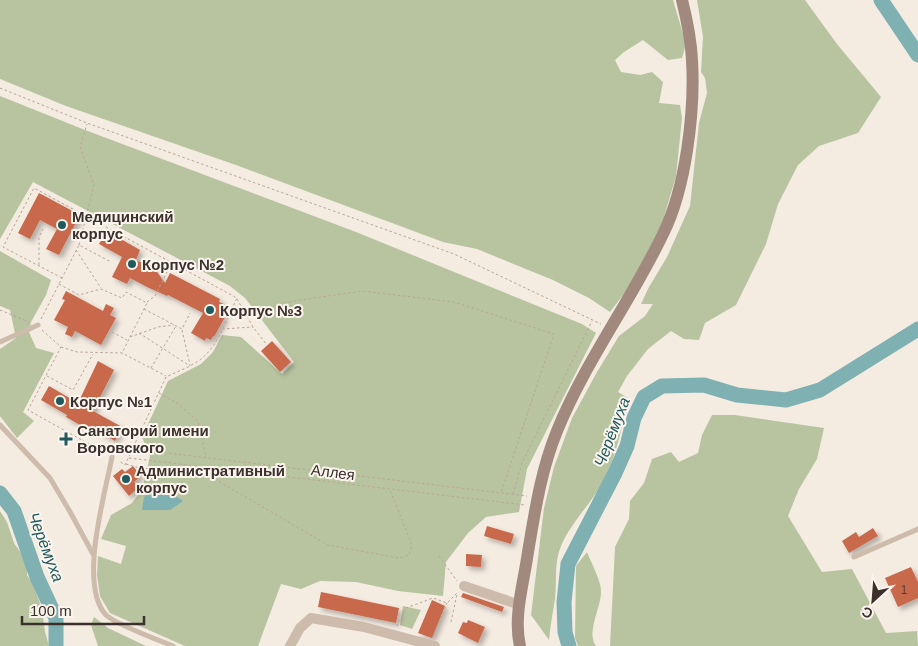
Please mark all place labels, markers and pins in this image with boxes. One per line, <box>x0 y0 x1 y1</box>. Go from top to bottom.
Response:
place label: Медицинский корпус <box>72 208 173 242</box>
marker: Медицинский корпус <box>56 219 68 231</box>
place label: Корпус №2 <box>142 256 224 273</box>
marker: Корпус №2 <box>126 258 138 270</box>
place label: Корпус №3 <box>220 302 302 319</box>
marker: Корпус №3 <box>204 304 216 316</box>
place label: Корпус №1 <box>70 393 152 410</box>
marker: Корпус №1 <box>54 395 66 407</box>
place label: Санаторий имени Воровского <box>77 422 209 456</box>
marker: Санаторий имени Воровского <box>59 432 73 446</box>
place label: Административный корпус <box>136 462 285 496</box>
marker: Административный корпус <box>120 473 132 485</box>

